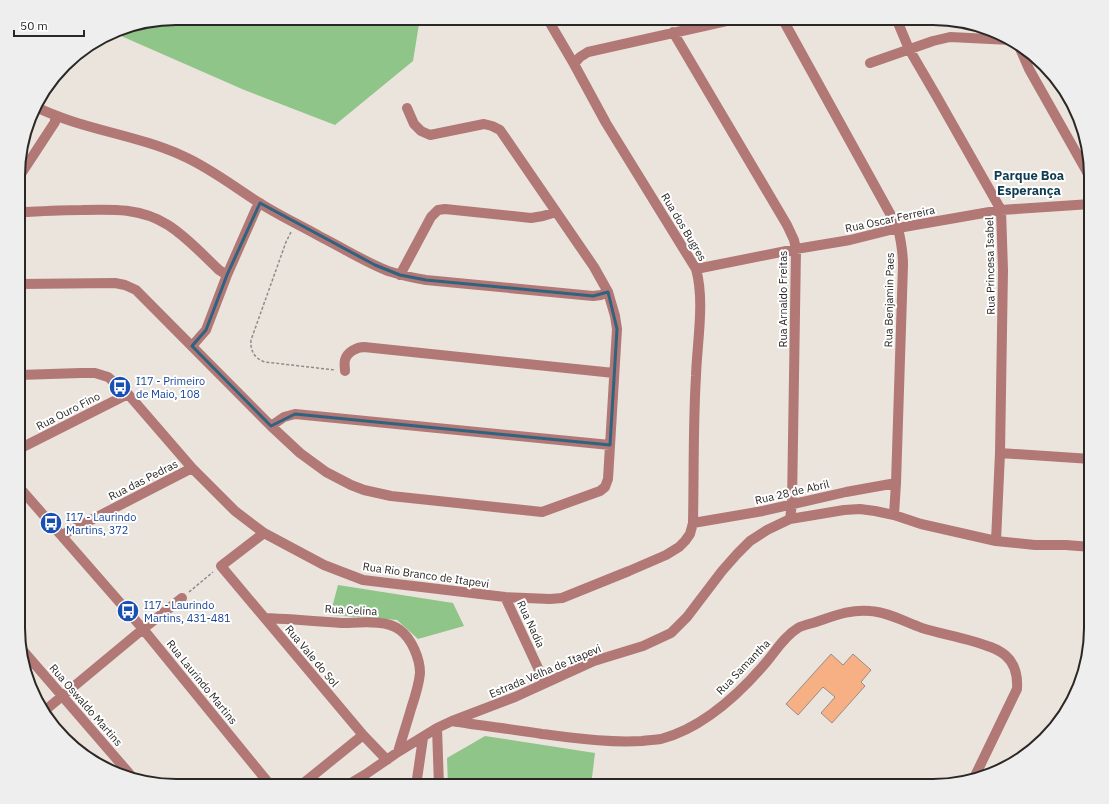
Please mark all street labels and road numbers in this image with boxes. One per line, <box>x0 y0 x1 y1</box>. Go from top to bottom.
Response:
street label: Rua dos Bugres <box>658 190 710 264</box>
street label: Rua Oscar Ferreira <box>844 203 936 235</box>
street label: Rua Princesa Isabel <box>982 217 998 315</box>
street label: Rua Arnaldo Freitas <box>776 251 790 347</box>
street label: Rua Benjamin Paes <box>881 252 897 348</box>
street label: Rua Ouro Fino <box>34 389 102 433</box>
street label: Rua das Pedras <box>106 456 180 504</box>
street label: Rua 28 de Abril <box>754 477 830 507</box>
street label: Rua Rio Branco de Itapevi <box>362 559 490 591</box>
street label: Rua Nadia <box>514 598 548 650</box>
street label: Rua Celina <box>324 602 378 618</box>
street label: Rua Vale do Sol <box>282 622 342 690</box>
street label: Rua Samantha <box>713 636 773 698</box>
street label: Rua Laurindo Martins <box>164 637 240 727</box>
street label: Estrada Velha de Itapevi <box>487 641 603 701</box>
street label: Rua Oswaldo Martins <box>47 661 125 749</box>

